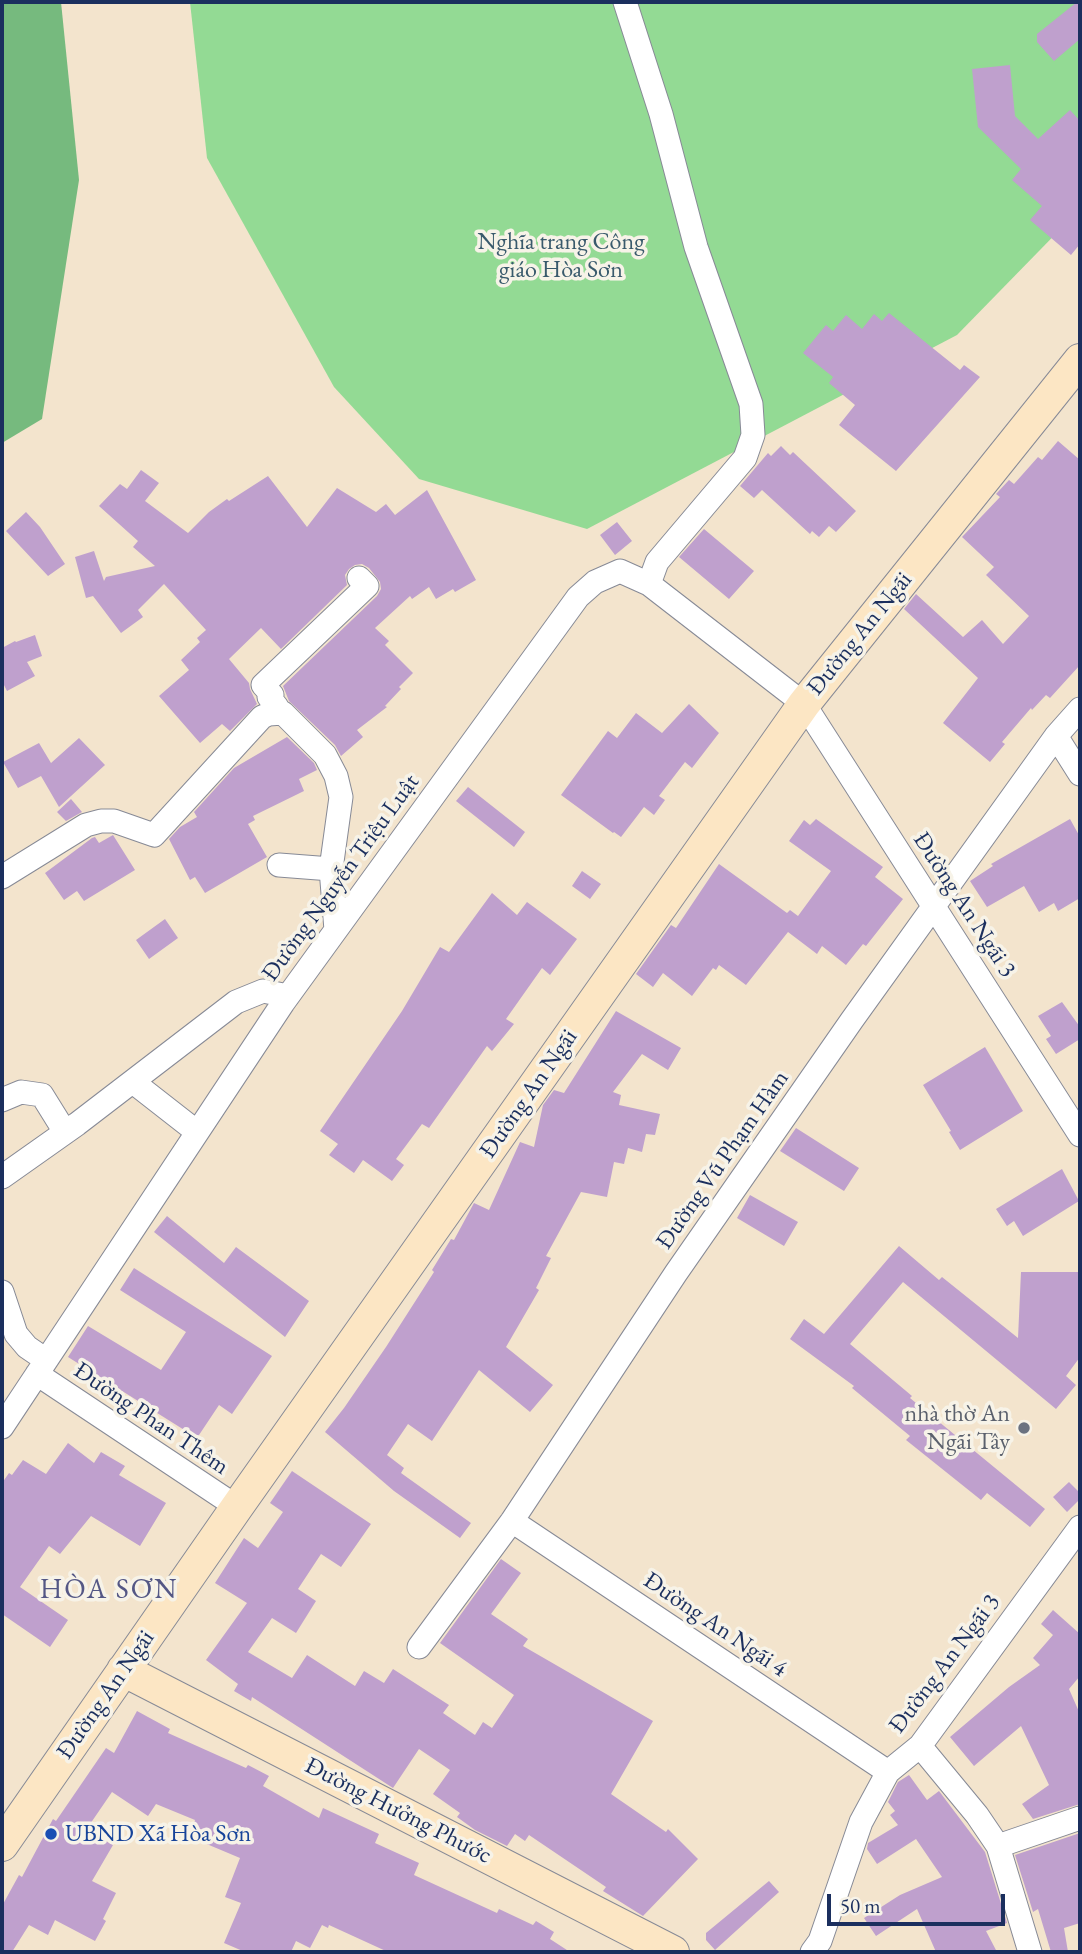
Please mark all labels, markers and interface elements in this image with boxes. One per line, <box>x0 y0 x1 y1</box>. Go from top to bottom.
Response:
park label: Nghĩa trang Công giáo Hòa Sơn <box>477 228 645 284</box>
street label: Đường An Ngãi <box>801 566 919 702</box>
street label: Đường Nguyễn Triệu Luật <box>256 769 426 987</box>
street label: Đường An Ngãi 3 <box>906 827 1022 983</box>
street label: Đường An Ngãi <box>474 1024 584 1164</box>
street label: Đường Vũ Phạm Hàm <box>651 1065 795 1255</box>
street label: Đường Phan Thêm <box>68 1357 234 1481</box>
place label: nhà thờ An Ngãi Tây <box>904 1400 1010 1456</box>
marker: nhà thờ An Ngãi Tây <box>1016 1420 1032 1436</box>
street label: Đường An Ngãi 4 <box>638 1566 792 1684</box>
district label: HÒA SƠN <box>41 1573 177 1607</box>
street label: Đường An Ngãi 3 <box>883 1589 1007 1739</box>
street label: Đường An Ngãi <box>51 1625 161 1765</box>
street label: Đường Hưởng Phước <box>300 1752 496 1870</box>
place label: UBND Xã Hòa Sơn <box>65 1820 251 1848</box>
marker: UBND Xã Hòa Sơn <box>43 1826 59 1842</box>
scale bar <box>830 1881 1009 1925</box>
text: 50 m <box>840 1892 881 1919</box>

